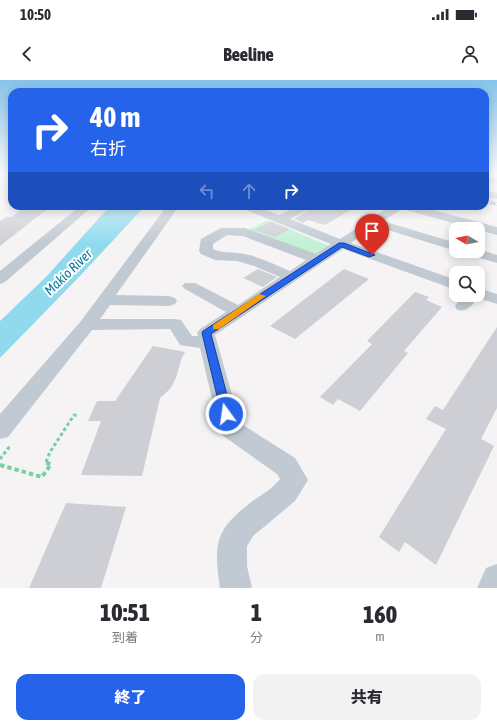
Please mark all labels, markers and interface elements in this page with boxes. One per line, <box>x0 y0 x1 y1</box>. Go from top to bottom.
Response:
text: 10:50 <box>20 6 51 23</box>
icon: back <box>16 43 38 65</box>
icon: person <box>459 43 481 65</box>
text: Beeline <box>223 44 274 65</box>
text: 40 m <box>90 101 140 133</box>
icon: right <box>24 104 76 156</box>
text: 右折 <box>90 138 126 159</box>
icon: left <box>196 180 218 202</box>
icon: ahead <box>238 180 260 202</box>
icon: right <box>280 180 302 202</box>
pin <box>355 214 389 255</box>
icon: arrive <box>361 220 383 242</box>
north arrow <box>449 222 485 258</box>
map controls <box>449 222 485 302</box>
water label: Makio River <box>41 245 96 298</box>
button: search <box>449 266 485 302</box>
position arrow <box>205 393 247 435</box>
text: 10:51 <box>100 599 150 626</box>
text: 1 <box>251 599 262 626</box>
text: 160 <box>363 601 397 628</box>
text: m <box>375 629 385 644</box>
text: 到着 <box>112 630 138 645</box>
text: 分 <box>250 630 263 645</box>
button: 終了 <box>16 674 245 720</box>
button: 共有 <box>253 674 481 720</box>

